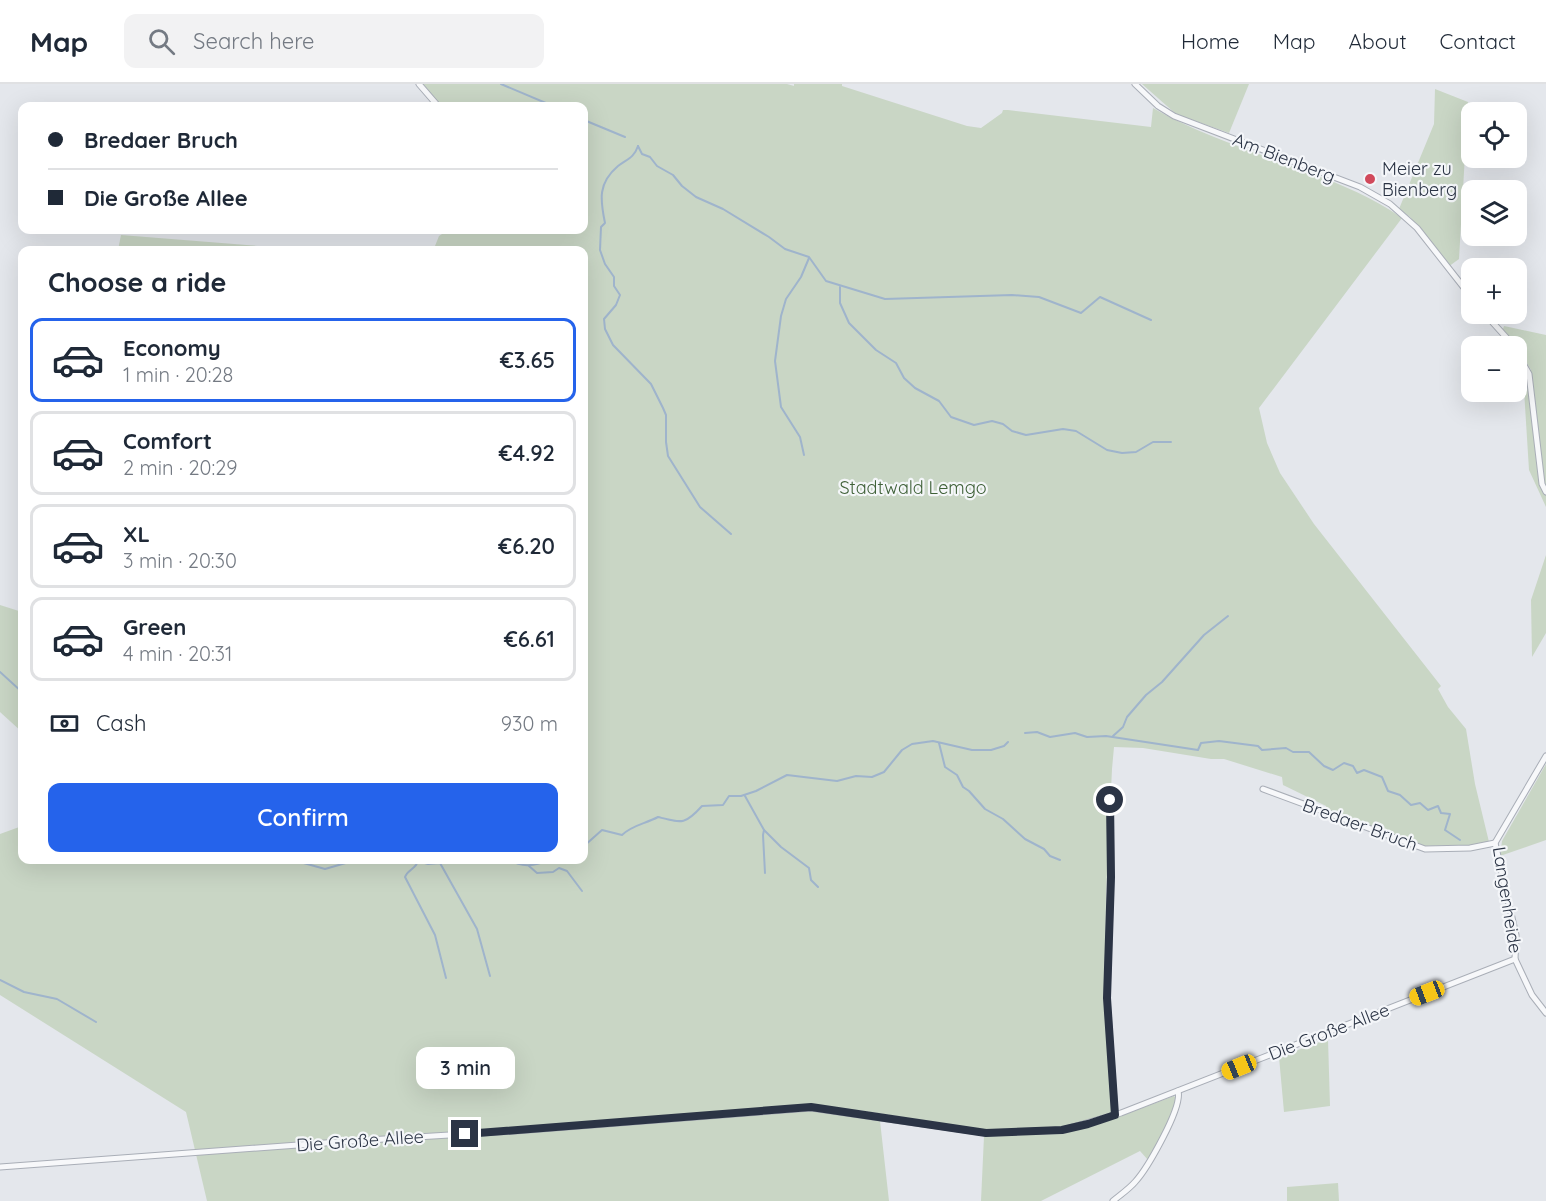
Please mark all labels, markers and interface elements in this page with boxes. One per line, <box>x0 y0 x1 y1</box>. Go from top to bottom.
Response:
search box <box>124 14 544 68</box>
text: Map <box>30 24 88 59</box>
icon: search <box>145 25 178 58</box>
text: Search here <box>193 27 315 55</box>
text: Home <box>1181 28 1240 54</box>
text: Map <box>1273 28 1316 54</box>
text: About <box>1349 28 1407 54</box>
text: Contact <box>1440 28 1516 54</box>
map controls <box>1461 102 1527 402</box>
button: locate <box>1461 102 1527 168</box>
text: Bredaer Bruch <box>84 126 238 154</box>
street label: Am Bienberg <box>1230 127 1339 188</box>
place label: Meier zu Bienberg <box>1382 157 1457 201</box>
marker: Meier zu Bienberg <box>1363 172 1377 186</box>
button: layers <box>1461 180 1527 246</box>
text: Die Große Allee <box>84 184 248 212</box>
button: + <box>1461 258 1527 324</box>
text: Choose a ride <box>48 265 226 299</box>
icon: car <box>51 333 105 387</box>
text: Economy <box>123 334 221 362</box>
button: − <box>1461 336 1527 402</box>
text: €3.65 <box>500 346 555 374</box>
text: 1 min · 20:28 <box>123 362 233 387</box>
icon: car <box>51 426 105 480</box>
text: Comfort <box>123 427 212 455</box>
text: €4.92 <box>499 439 555 467</box>
text: 2 min · 20:29 <box>123 455 237 480</box>
park label: Stadtwald Lemgo <box>839 476 987 499</box>
icon: car <box>51 519 105 573</box>
text: XL <box>123 520 150 548</box>
text: €6.20 <box>498 532 555 560</box>
text: 3 min · 20:30 <box>123 548 237 573</box>
icon: car <box>51 612 105 666</box>
text: Green <box>123 613 186 641</box>
text: €6.61 <box>504 625 555 653</box>
text: 4 min · 20:31 <box>123 641 233 666</box>
icon: cash <box>48 707 81 740</box>
text: Cash <box>96 709 147 737</box>
text: 930 m <box>501 711 558 736</box>
button: Confirm <box>48 783 558 852</box>
route start <box>1096 786 1123 813</box>
street label: Bredaer Bruch <box>1300 793 1421 856</box>
street label: Langenheide <box>1488 845 1527 955</box>
car <box>1407 978 1447 1008</box>
street label: Die Große Allee <box>1265 998 1393 1065</box>
callout: 3 min <box>416 1047 514 1089</box>
car <box>1219 1052 1259 1082</box>
text: 3 min <box>440 1055 491 1080</box>
route end <box>451 1120 478 1147</box>
street label: Die Große Allee <box>295 1125 425 1156</box>

